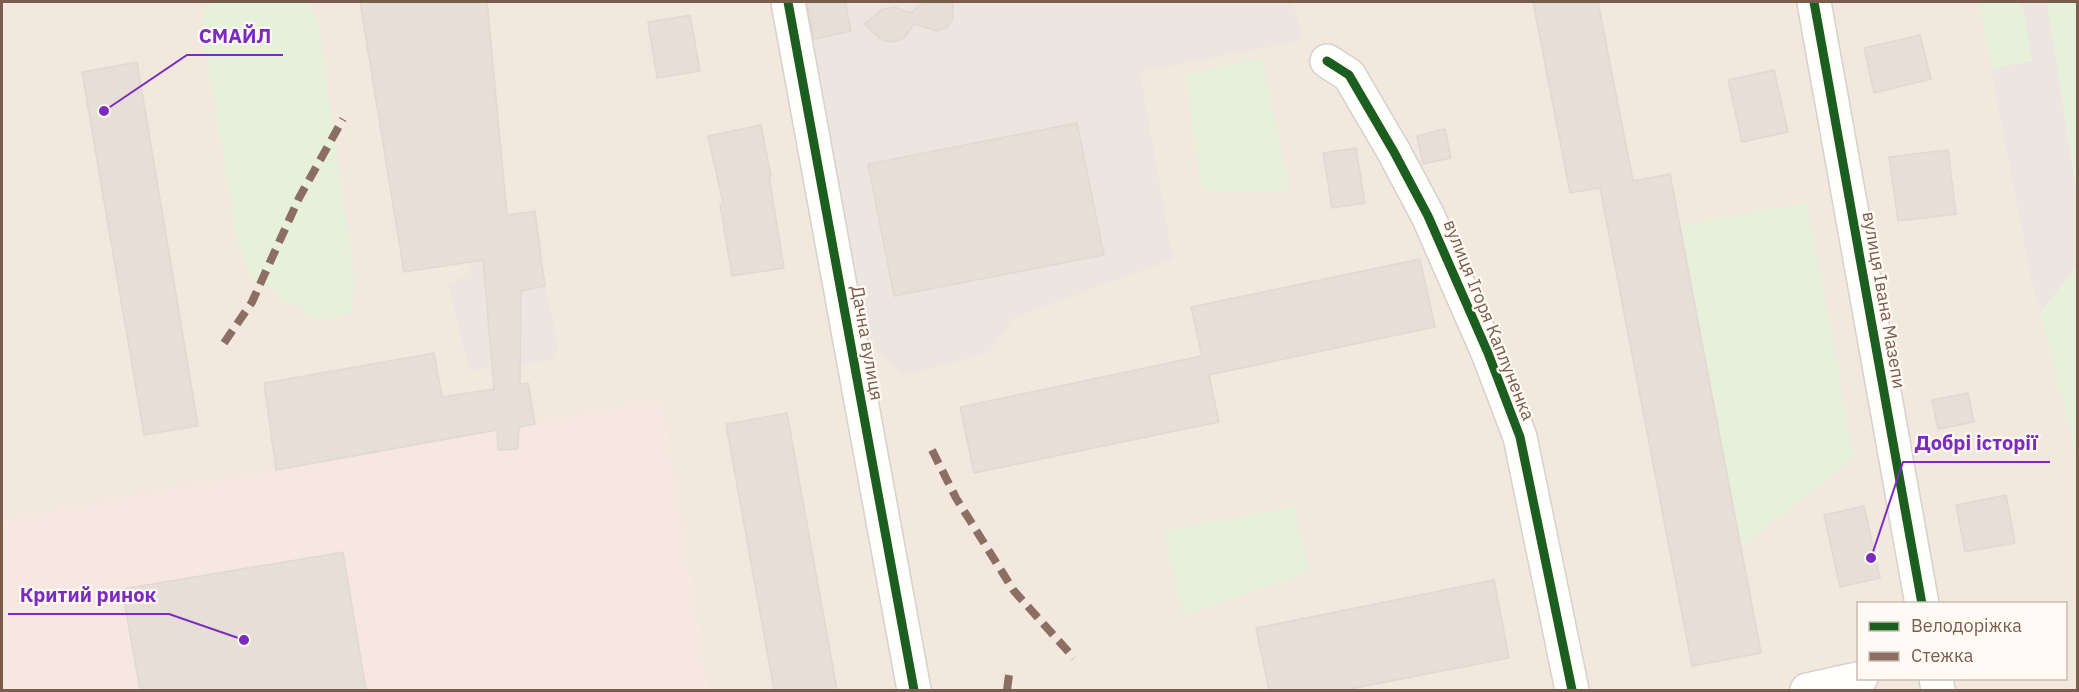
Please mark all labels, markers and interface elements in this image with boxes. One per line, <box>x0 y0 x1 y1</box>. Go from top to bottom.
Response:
callout: СМАЙЛ <box>187 17 283 55</box>
text: СМАЙЛ <box>199 22 271 49</box>
street label: вулиця Івана Мазепи <box>1858 210 1911 390</box>
street label: вулиця Ігоря Каплуненка <box>1439 216 1540 424</box>
street label: Дачна вулиця <box>846 284 889 402</box>
callout: Добрі історії <box>1903 424 2050 462</box>
text: Добрі історії <box>1915 429 2039 456</box>
callout: Критий ринок <box>8 576 169 614</box>
text: Критий ринок <box>20 581 157 608</box>
legend <box>1857 602 2067 680</box>
text: Велодоріжка <box>1911 614 2022 637</box>
text: Стежка <box>1911 644 1974 667</box>

